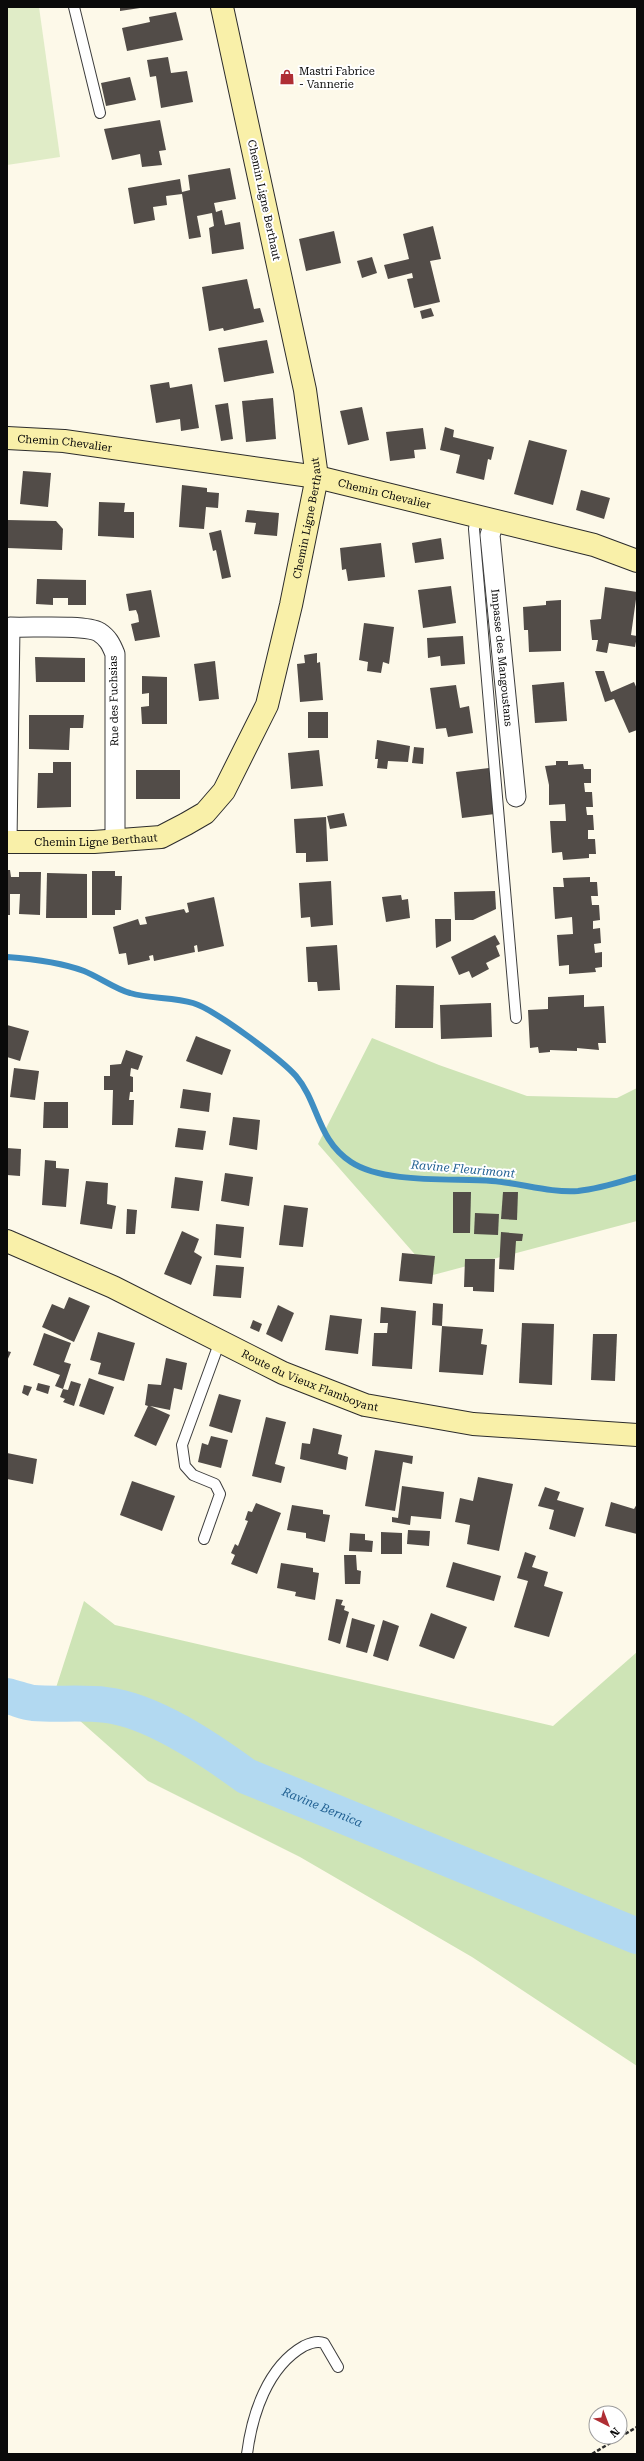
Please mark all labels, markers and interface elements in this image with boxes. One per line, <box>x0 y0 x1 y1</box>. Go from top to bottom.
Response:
place label: Mastri Fabrice - Vannerie <box>299 65 375 91</box>
shop icon: Mastri Fabrice - Vannerie <box>278 68 296 86</box>
street label: Chemin Ligne Berthaut <box>245 138 283 262</box>
street label: Chemin Chevalier <box>17 432 113 454</box>
street label: Chemin Ligne Berthaut <box>290 457 324 580</box>
street label: Chemin Chevalier <box>337 476 433 511</box>
street label: Impasse des Mangoustans <box>489 588 515 727</box>
street label: Rue des Fuchsias <box>107 655 121 747</box>
street label: Chemin Ligne Berthaut <box>34 831 158 849</box>
water label: Ravine Fleurimont <box>409 1157 516 1181</box>
street label: Route du Vieux Flamboyant <box>239 1347 379 1414</box>
water label: Ravine Bernica <box>279 1784 365 1830</box>
north arrow <box>588 2405 628 2445</box>
text: N <box>606 2424 622 2440</box>

